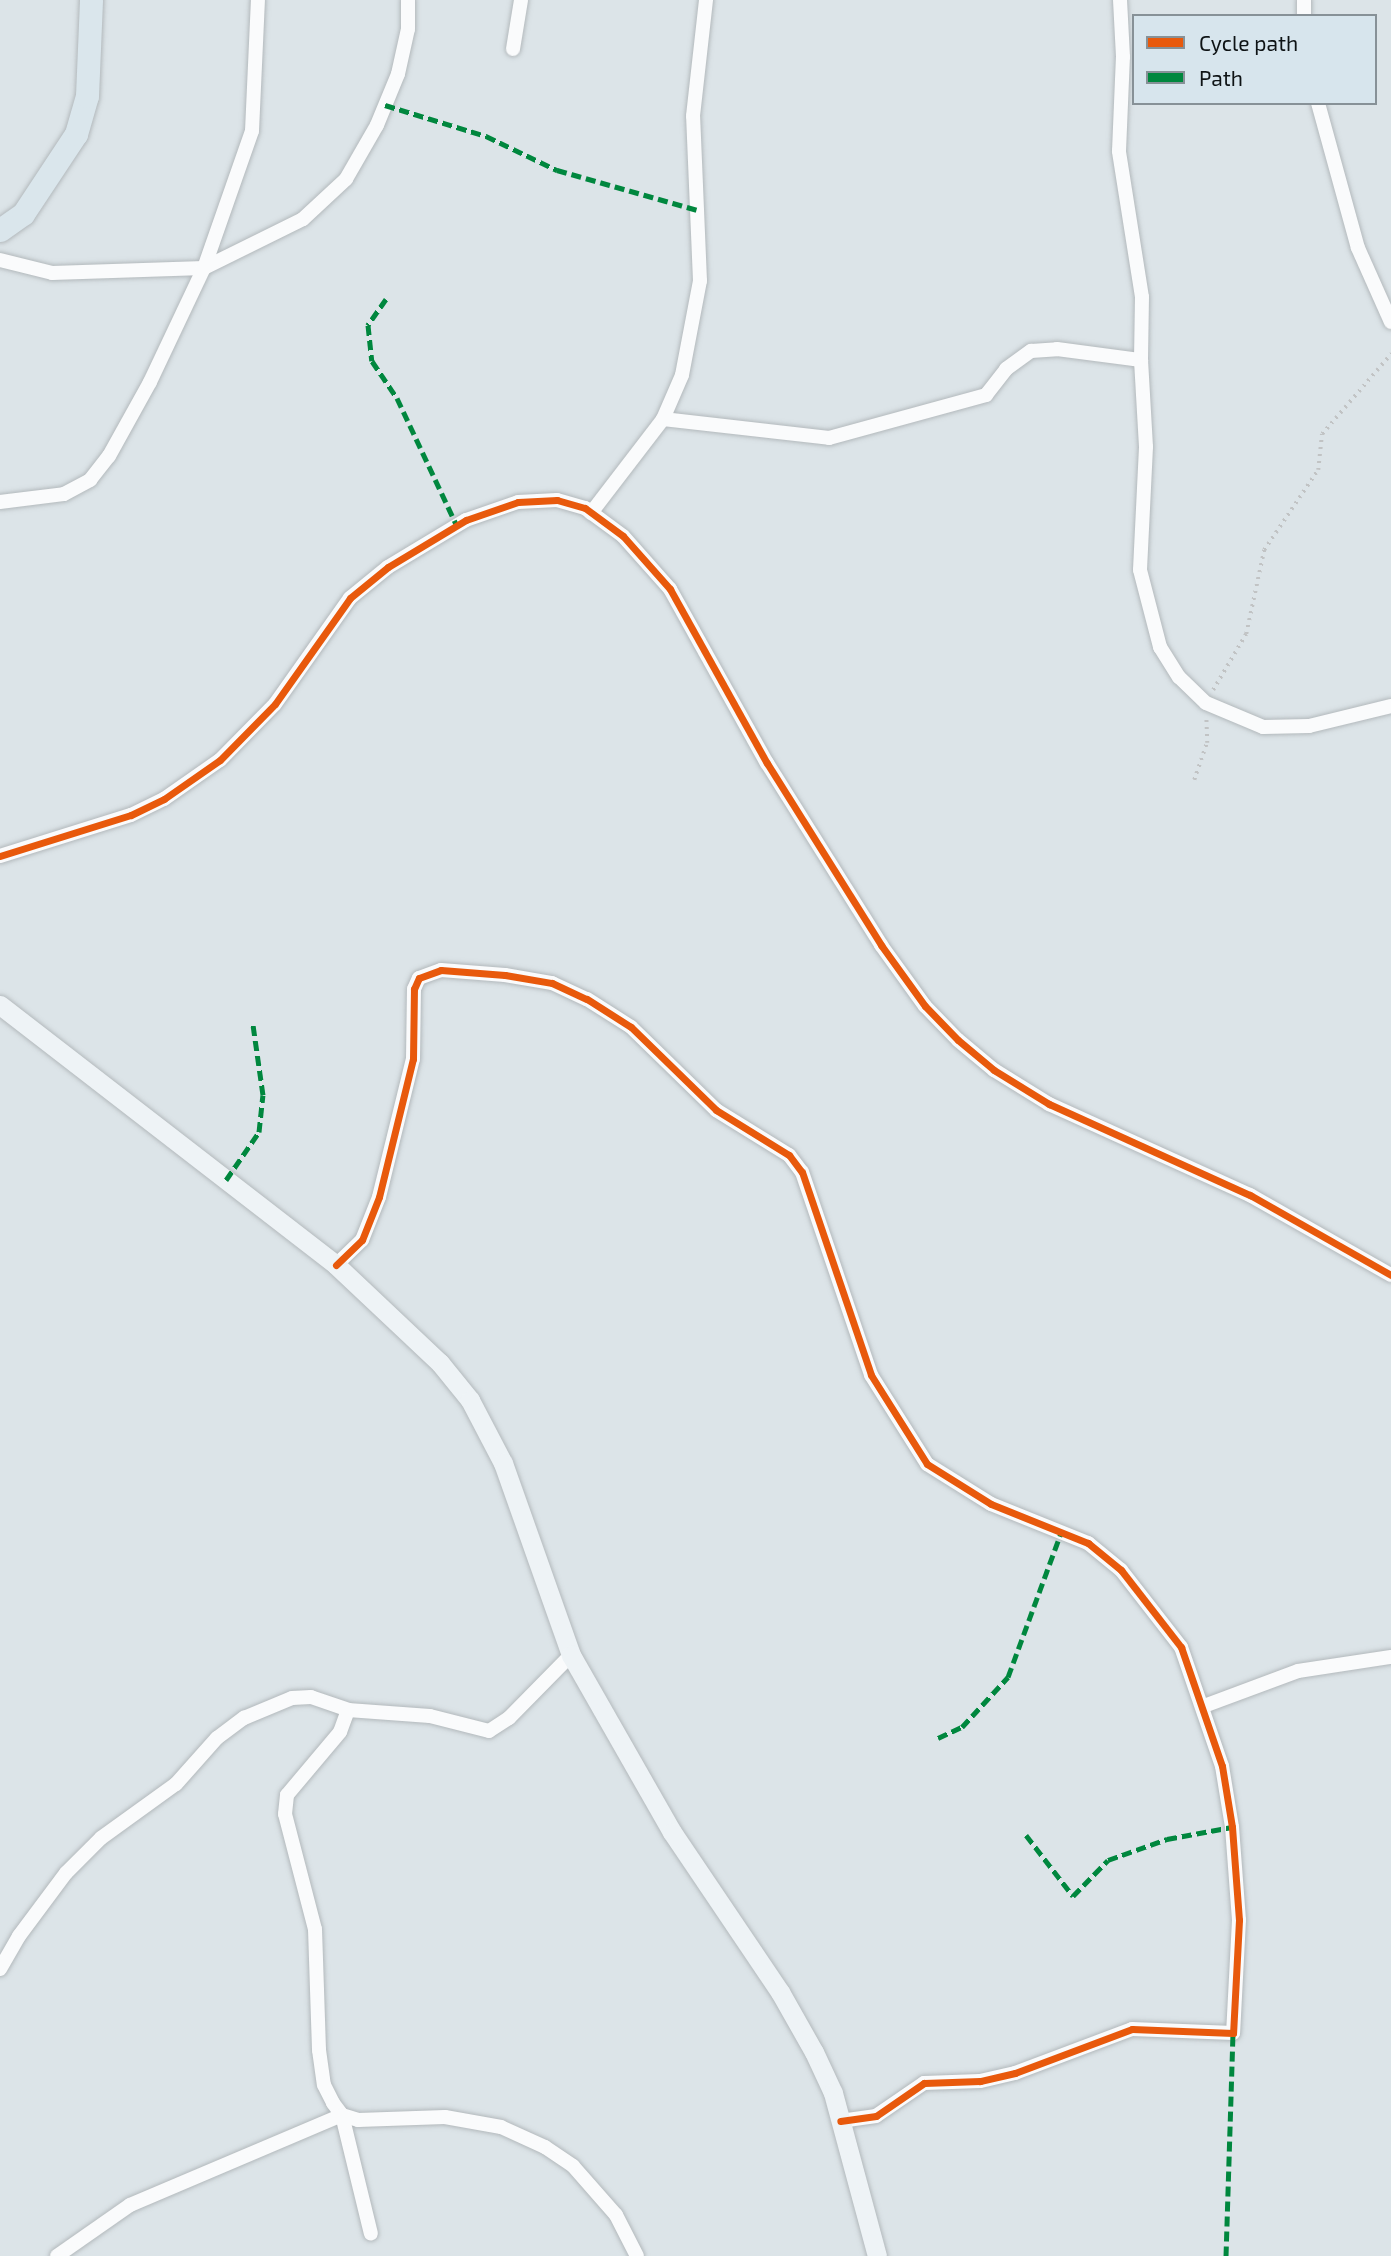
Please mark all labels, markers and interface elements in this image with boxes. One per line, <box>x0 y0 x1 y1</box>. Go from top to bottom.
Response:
legend <box>1132 14 1377 105</box>
text: Cycle path <box>1199 30 1298 55</box>
text: Path <box>1199 65 1243 90</box>

